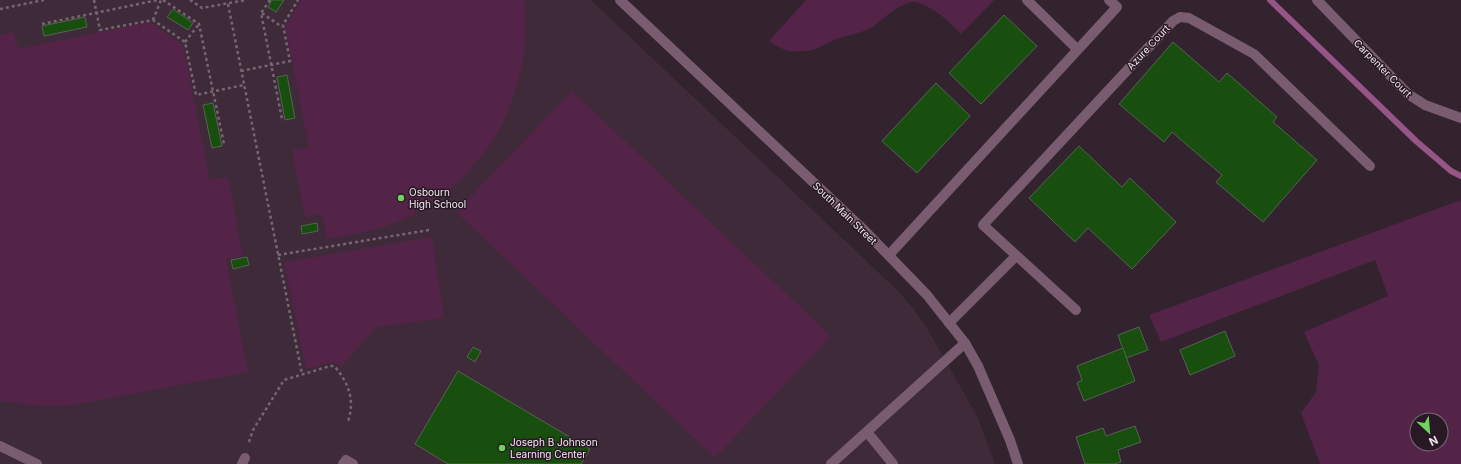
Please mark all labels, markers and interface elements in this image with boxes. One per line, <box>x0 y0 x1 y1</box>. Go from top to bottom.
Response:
street label: Azure Court <box>1124 22 1172 72</box>
street label: Carpenter Court <box>1352 37 1415 100</box>
street label: South Main Street <box>810 179 880 247</box>
place label: Osbourn High School <box>409 186 466 210</box>
marker: Osbourn High School <box>396 193 406 203</box>
north arrow <box>1409 412 1449 452</box>
text: N <box>1427 433 1440 449</box>
place label: Joseph B Johnson Learning Center <box>510 436 598 460</box>
marker: Joseph B Johnson Learning Center <box>497 443 507 453</box>

